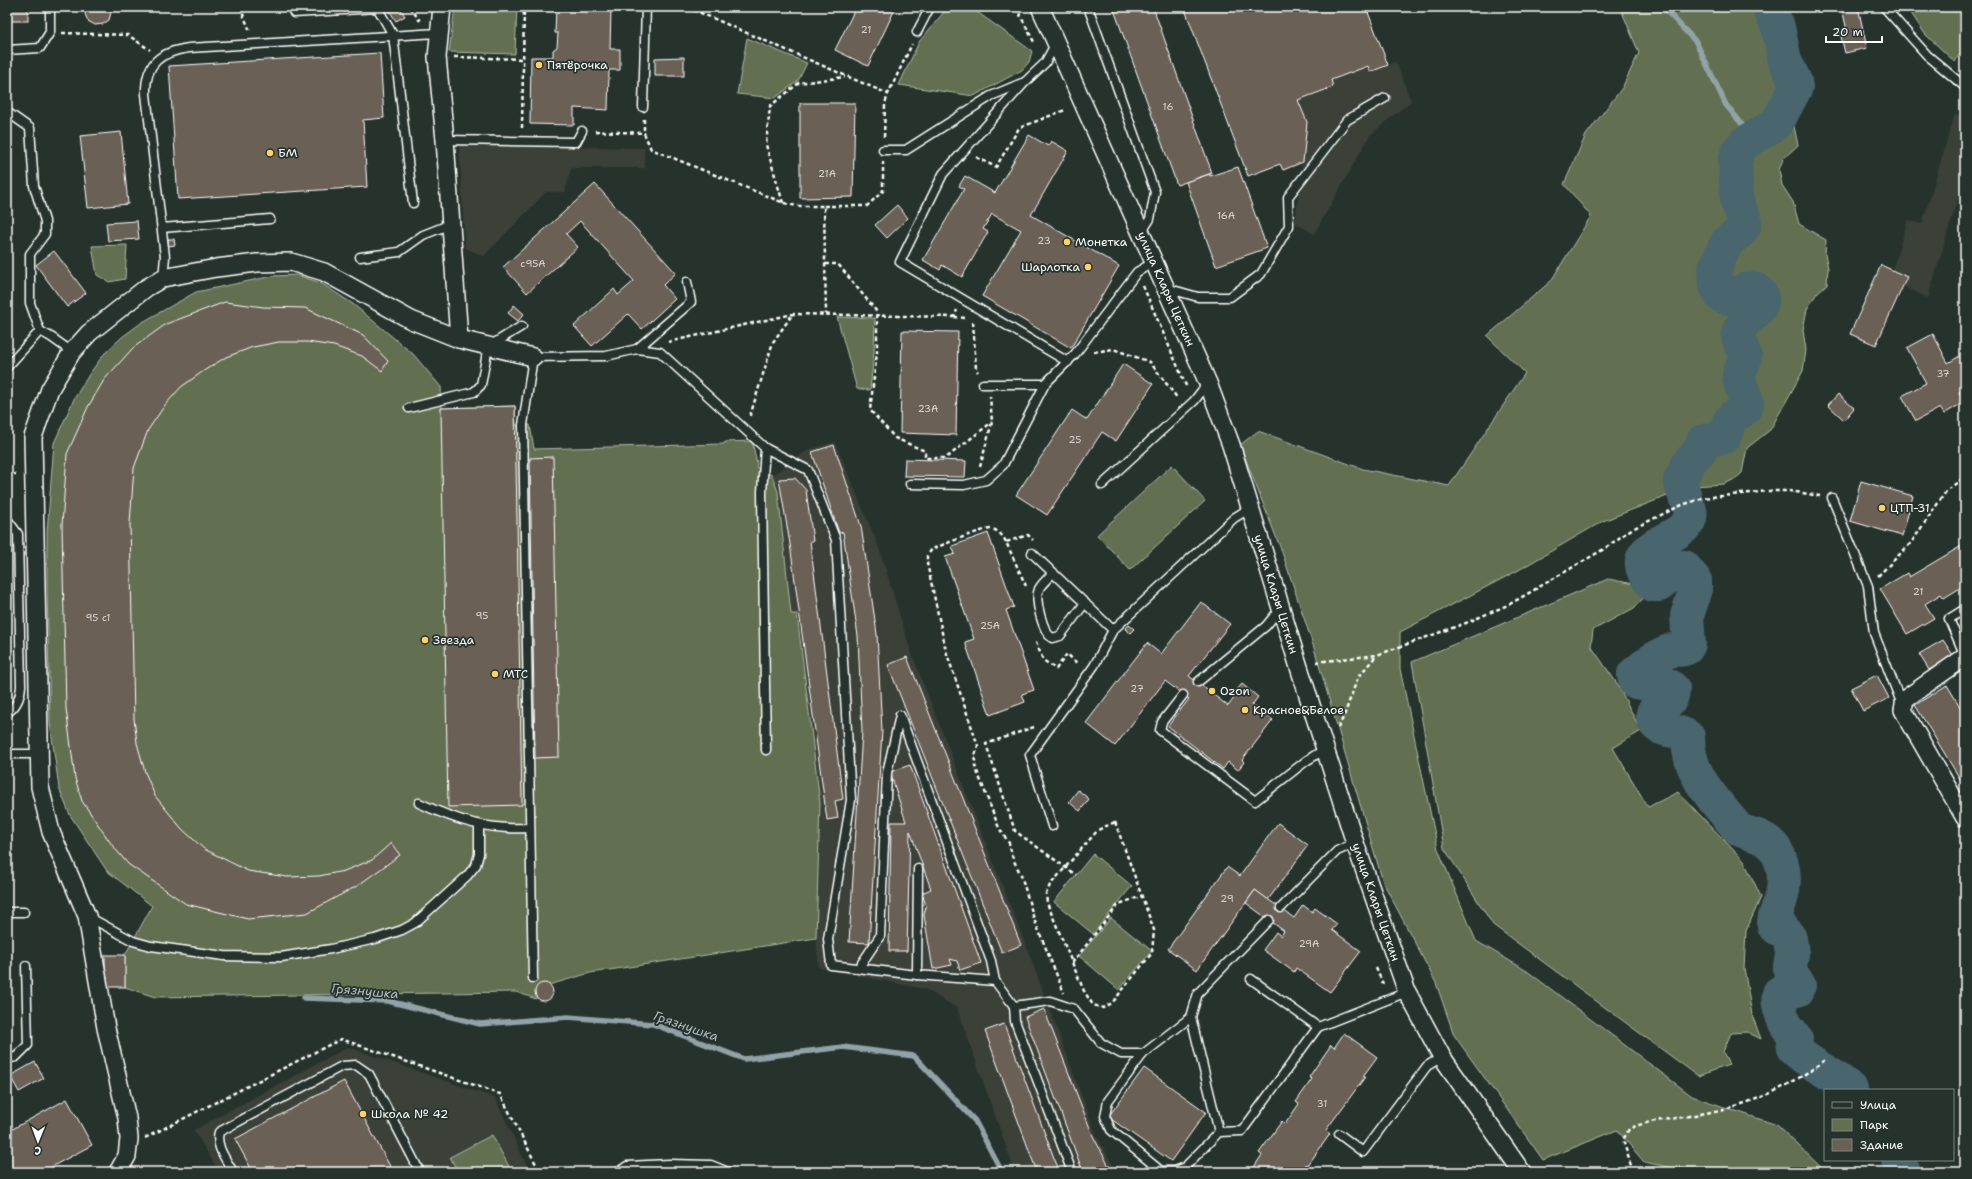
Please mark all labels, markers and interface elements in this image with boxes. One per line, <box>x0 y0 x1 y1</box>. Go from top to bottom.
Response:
scale bar <box>1826 18 1882 44</box>
house number: 21 <box>861 23 871 36</box>
text: 20 m <box>1832 24 1863 40</box>
place label: Пятёрочка <box>547 57 608 73</box>
marker: Пятёрочка <box>534 60 544 70</box>
house number: 16 <box>1163 100 1173 113</box>
place label: БМ <box>278 145 298 161</box>
marker: БМ <box>265 148 275 158</box>
house number: 21А <box>818 167 836 180</box>
house number: 16А <box>1217 209 1235 222</box>
street label: улица Клары Цеткин <box>1134 229 1198 349</box>
house number: 23 <box>1037 234 1051 247</box>
place label: Монетка <box>1075 234 1128 250</box>
marker: Монетка <box>1062 237 1072 247</box>
house number: с95А <box>520 257 546 270</box>
place label: Шарлотка <box>1021 259 1081 275</box>
marker: Шарлотка <box>1083 262 1093 272</box>
house number: 37 <box>1936 367 1950 380</box>
house number: 23А <box>918 402 938 415</box>
house number: 25 <box>1069 433 1081 446</box>
place label: ЦТП-31 <box>1890 500 1930 516</box>
marker: ЦТП-31 <box>1877 503 1887 513</box>
street label: улица Клары Цеткин <box>1250 532 1302 656</box>
house number: 21 <box>1913 585 1923 598</box>
house number: 95 <box>476 609 488 622</box>
house number: 95 с1 <box>86 611 110 624</box>
house number: 25А <box>980 619 1000 632</box>
place label: Звезда <box>433 632 475 648</box>
marker: Звезда <box>420 635 430 645</box>
place label: МТС <box>503 666 528 682</box>
marker: МТС <box>490 669 500 679</box>
house number: 27 <box>1130 682 1144 695</box>
place label: Ozon <box>1220 683 1250 699</box>
marker: Ozon <box>1207 686 1217 696</box>
place label: Красное&Белое <box>1253 702 1344 718</box>
marker: Красное&Белое <box>1240 705 1250 715</box>
street label: улица Клары Цеткин <box>1348 841 1404 963</box>
house number: 29 <box>1220 892 1234 905</box>
house number: 29А <box>1299 937 1319 950</box>
water label: Грязнушка <box>330 980 400 1002</box>
water label: Грязнушка <box>651 1007 721 1045</box>
legend <box>1824 1089 1954 1161</box>
house number: 31 <box>1317 1097 1327 1110</box>
text: Улица <box>1860 1097 1897 1113</box>
place label: Школа № 42 <box>371 1106 449 1122</box>
marker: Школа № 42 <box>358 1109 368 1119</box>
text: Парк <box>1860 1117 1889 1133</box>
north arrow <box>18 1121 58 1161</box>
text: Здание <box>1860 1137 1904 1153</box>
text: С <box>34 1143 41 1158</box>

